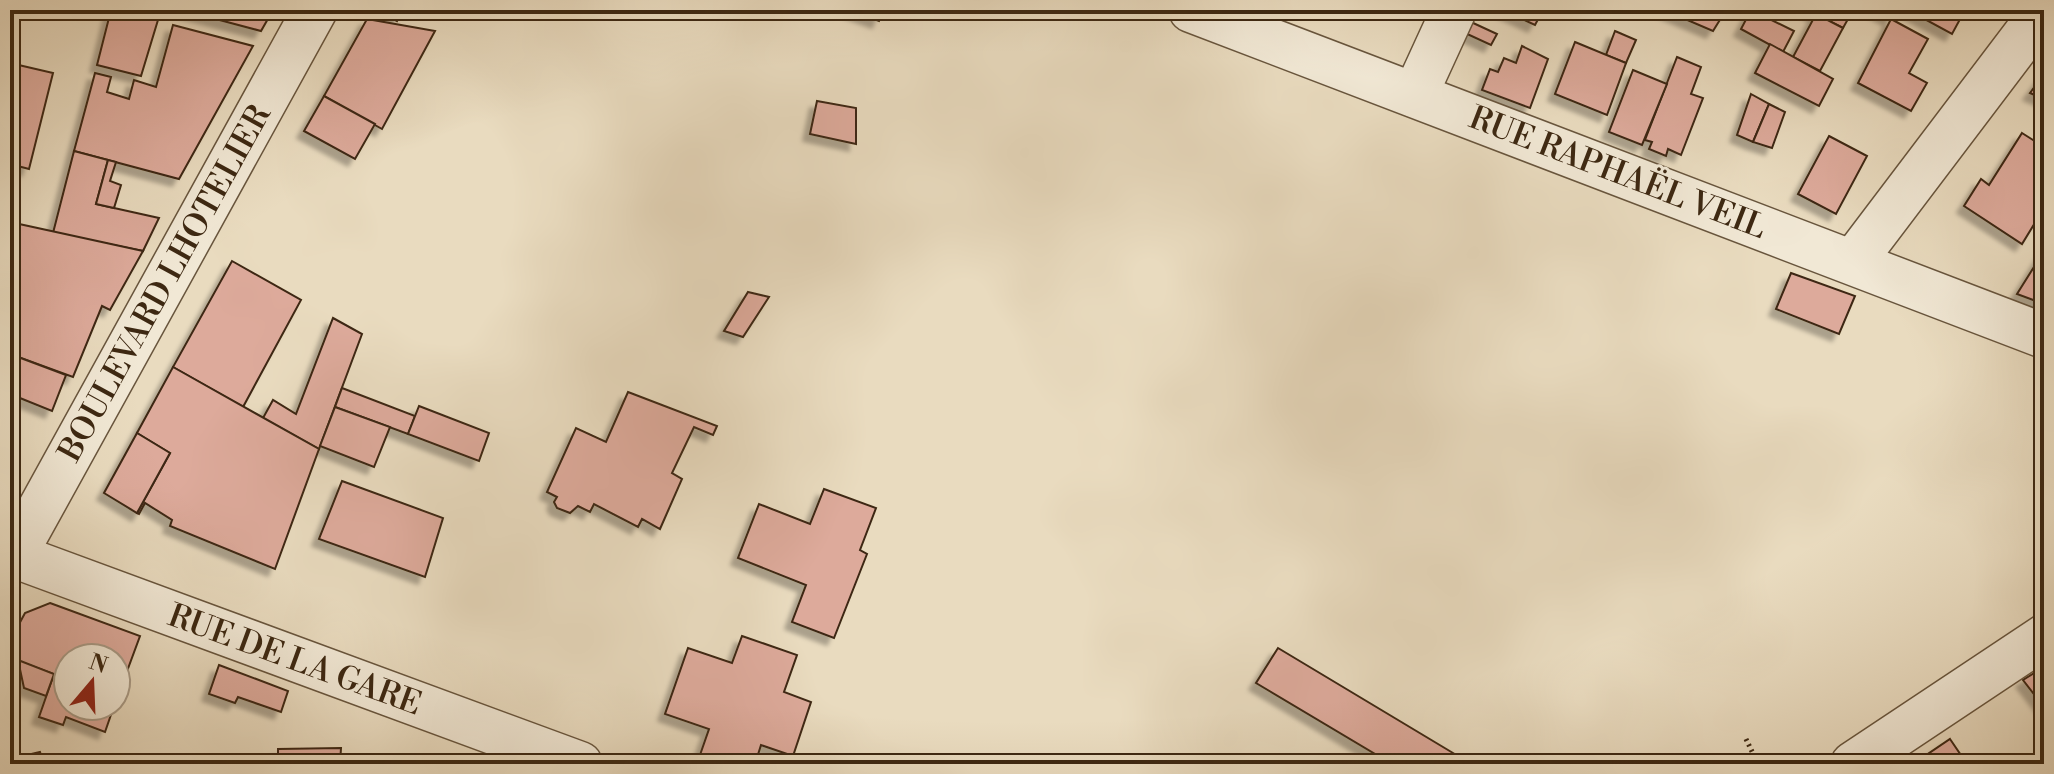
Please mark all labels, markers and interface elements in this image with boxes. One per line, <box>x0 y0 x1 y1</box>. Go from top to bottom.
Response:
street label: RUE RAPHAËL VEIL <box>1463 97 1772 248</box>
street label: BOULEVARD LHOTELIER <box>50 98 280 470</box>
street label: RUE DE LA GARE <box>163 596 427 724</box>
north arrow <box>52 642 132 722</box>
text: N <box>85 649 111 680</box>

